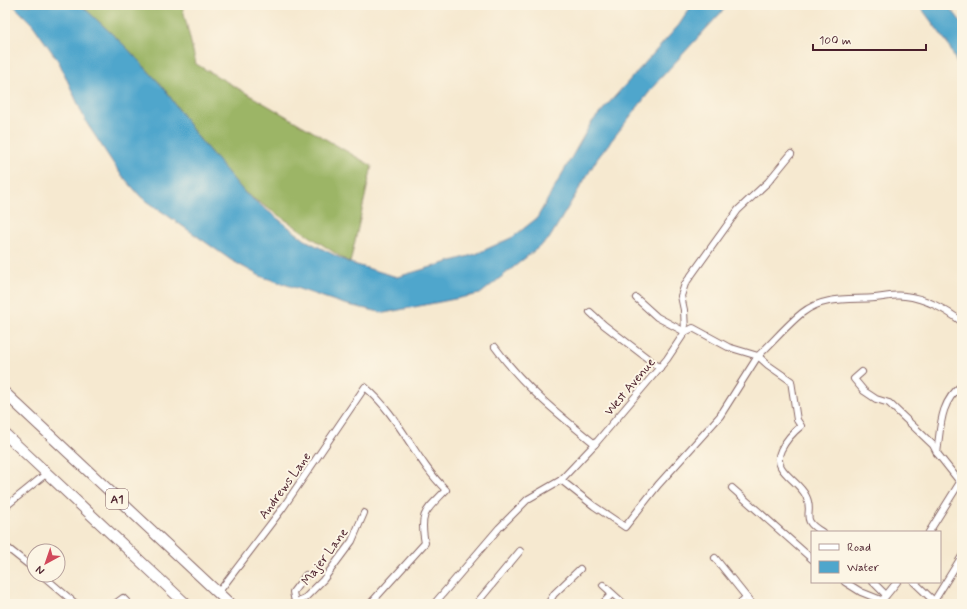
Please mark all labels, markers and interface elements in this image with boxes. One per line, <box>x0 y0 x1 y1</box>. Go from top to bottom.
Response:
scale bar <box>813 26 926 52</box>
text: 100 m <box>819 33 851 49</box>
street label: West Avenue <box>601 354 659 420</box>
street label: Andrews Lane <box>255 449 315 523</box>
road number: A1 <box>106 489 128 509</box>
street label: Majer Lane <box>298 525 352 589</box>
legend <box>811 531 941 583</box>
text: Road <box>847 540 871 556</box>
north arrow <box>26 543 66 583</box>
text: Water <box>847 560 879 576</box>
text: N <box>33 562 48 578</box>

